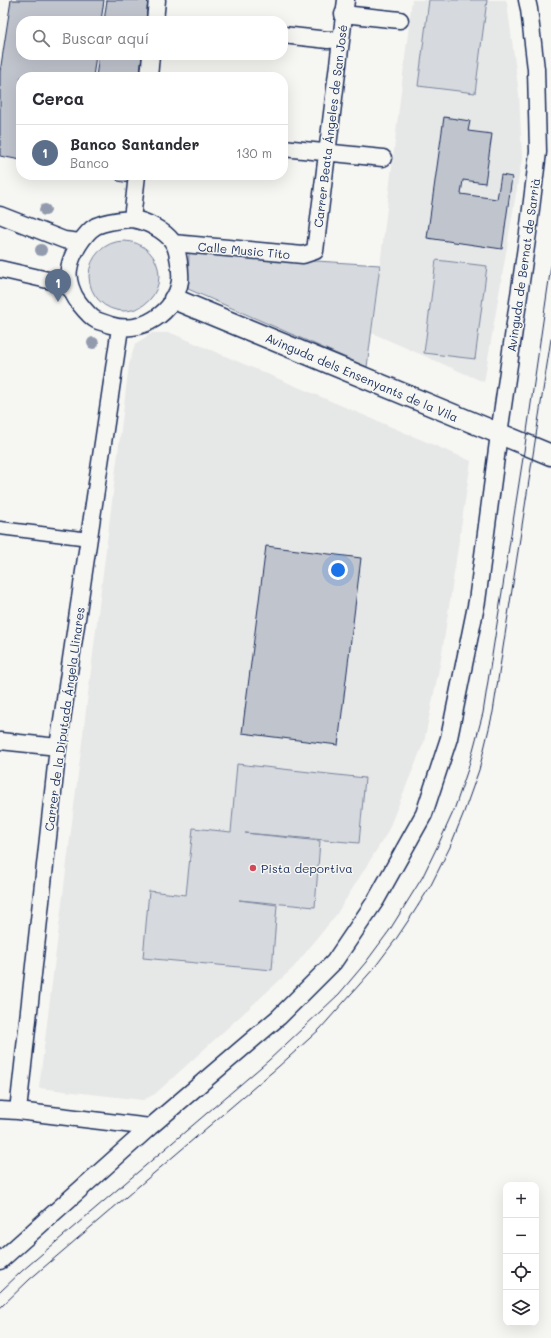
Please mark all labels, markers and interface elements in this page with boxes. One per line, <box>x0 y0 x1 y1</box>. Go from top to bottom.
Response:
search box <box>16 16 288 60</box>
street label: Carrer Beata Ángeles de San José <box>310 24 350 228</box>
icon: search <box>30 27 52 49</box>
text: Buscar aquí <box>62 28 149 48</box>
text: Cerca <box>32 87 84 109</box>
text: Banco Santander <box>70 134 199 154</box>
text: 1 <box>42 144 48 161</box>
text: 130 m <box>236 144 272 161</box>
text: Banco <box>70 154 109 171</box>
street label: Avinguda de Bernat de Sarrià <box>503 177 543 353</box>
street label: Calle Music Tito <box>197 238 291 262</box>
pin: 1 <box>45 269 71 302</box>
street label: Avinguda dels Ensenyants de la Vila <box>263 329 461 425</box>
your location <box>328 560 348 580</box>
street label: Carrer de la Diputada Ángela Llinares <box>40 606 88 832</box>
place label: Pista deportiva <box>261 860 353 876</box>
marker: Pista deportiva <box>248 863 258 873</box>
map controls <box>503 1182 539 1326</box>
button: + <box>503 1182 539 1218</box>
button: − <box>503 1218 539 1254</box>
button: locate <box>503 1254 539 1290</box>
button: layers <box>503 1290 539 1326</box>

